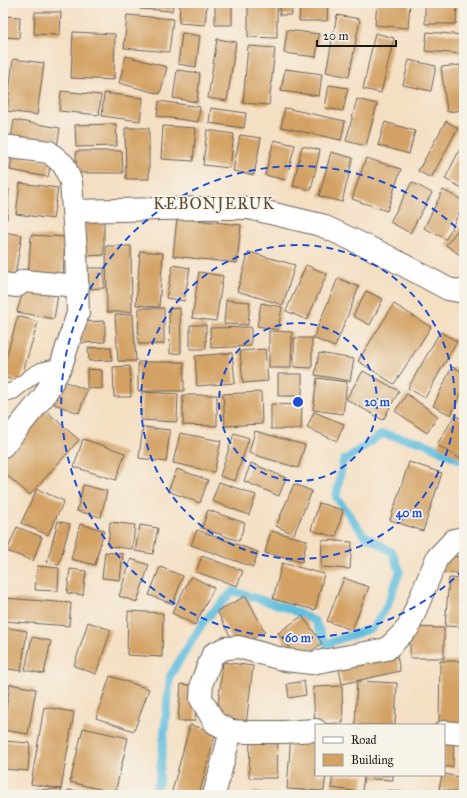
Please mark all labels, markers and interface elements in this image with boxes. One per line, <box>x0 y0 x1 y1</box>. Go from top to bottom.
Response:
scale bar <box>317 22 396 48</box>
text: 20 m <box>323 29 349 43</box>
district label: KEBONJERUK <box>153 194 275 214</box>
centre of rings <box>291 395 305 409</box>
text: 20 m <box>364 395 391 409</box>
text: 40 m <box>396 506 423 521</box>
text: 60 m <box>285 631 312 645</box>
legend <box>315 724 445 776</box>
text: Road <box>351 733 377 747</box>
text: Building <box>351 753 394 768</box>

